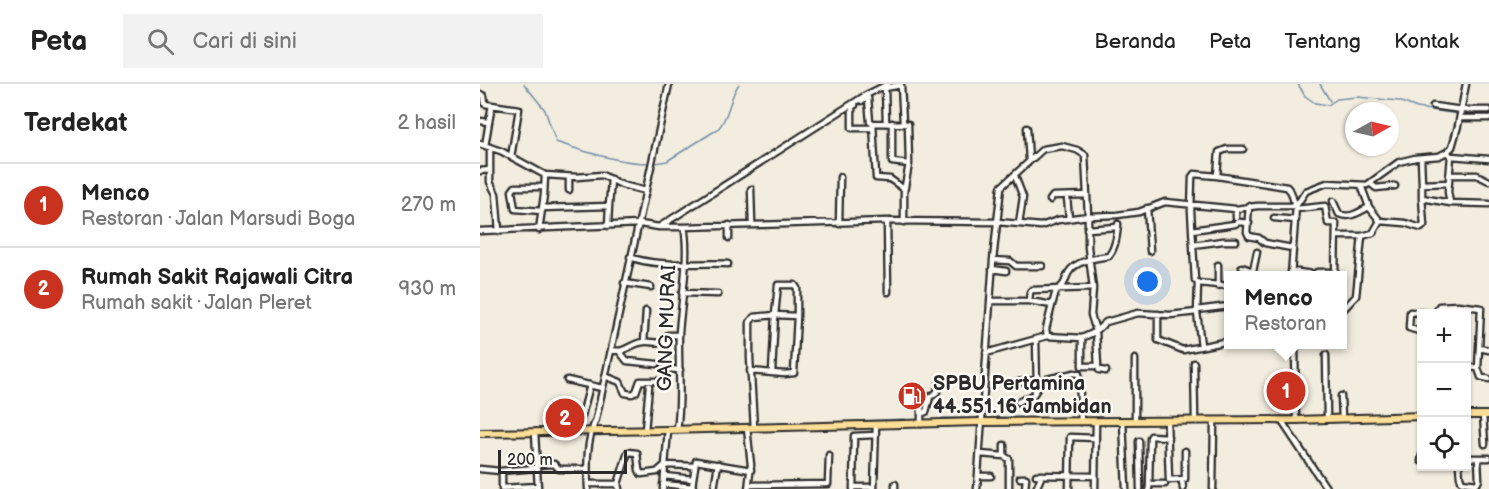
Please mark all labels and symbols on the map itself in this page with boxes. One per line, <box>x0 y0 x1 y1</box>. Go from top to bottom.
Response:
north arrow <box>1345 102 1399 156</box>
street label: GANG MURAI <box>653 264 681 392</box>
your location <box>1133 267 1162 296</box>
pin: 1 <box>1266 368 1306 414</box>
place label: SPBU Pertamina 44.551.16 Jambidan <box>933 372 1112 419</box>
fuel station icon: SPBU Pertamina 44.551.16 Jambidan <box>896 380 928 412</box>
pin: 2 <box>546 396 584 440</box>
scale bar <box>498 447 627 474</box>

